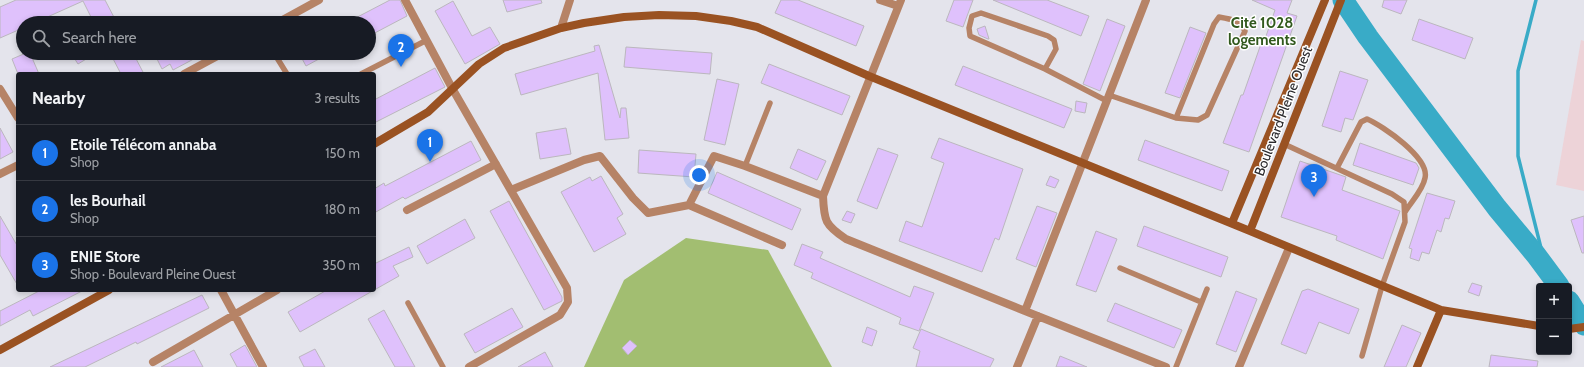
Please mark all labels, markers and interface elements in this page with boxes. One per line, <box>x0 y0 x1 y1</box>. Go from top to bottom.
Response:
district label: Cité 1028 logements <box>1228 14 1296 49</box>
search box <box>16 16 376 60</box>
icon: search <box>30 27 52 49</box>
text: Search here <box>62 29 137 47</box>
pin: 2 <box>388 34 414 67</box>
street label: Boulevard Pleine Ouest <box>1250 43 1316 178</box>
text: Nearby <box>32 88 85 108</box>
text: 3 results <box>314 90 360 106</box>
pin: 1 <box>417 129 443 162</box>
text: Etoile Télécom annaba <box>70 136 216 154</box>
text: 1 <box>43 145 47 161</box>
text: 150 m <box>325 145 360 161</box>
text: Shop <box>70 154 99 170</box>
pin: 3 <box>1301 164 1327 197</box>
your location <box>689 165 709 185</box>
text: les Bourhail <box>70 192 146 210</box>
text: 2 <box>42 201 48 217</box>
text: 180 m <box>324 201 360 217</box>
text: Shop <box>70 210 99 226</box>
text: ENIE Store <box>70 248 140 266</box>
text: 3 <box>41 257 49 273</box>
text: 350 m <box>323 257 360 273</box>
text: Shop · Boulevard Pleine Ouest <box>70 266 236 282</box>
map controls <box>1536 283 1572 355</box>
button: + <box>1536 283 1572 319</box>
button: − <box>1536 319 1572 355</box>

